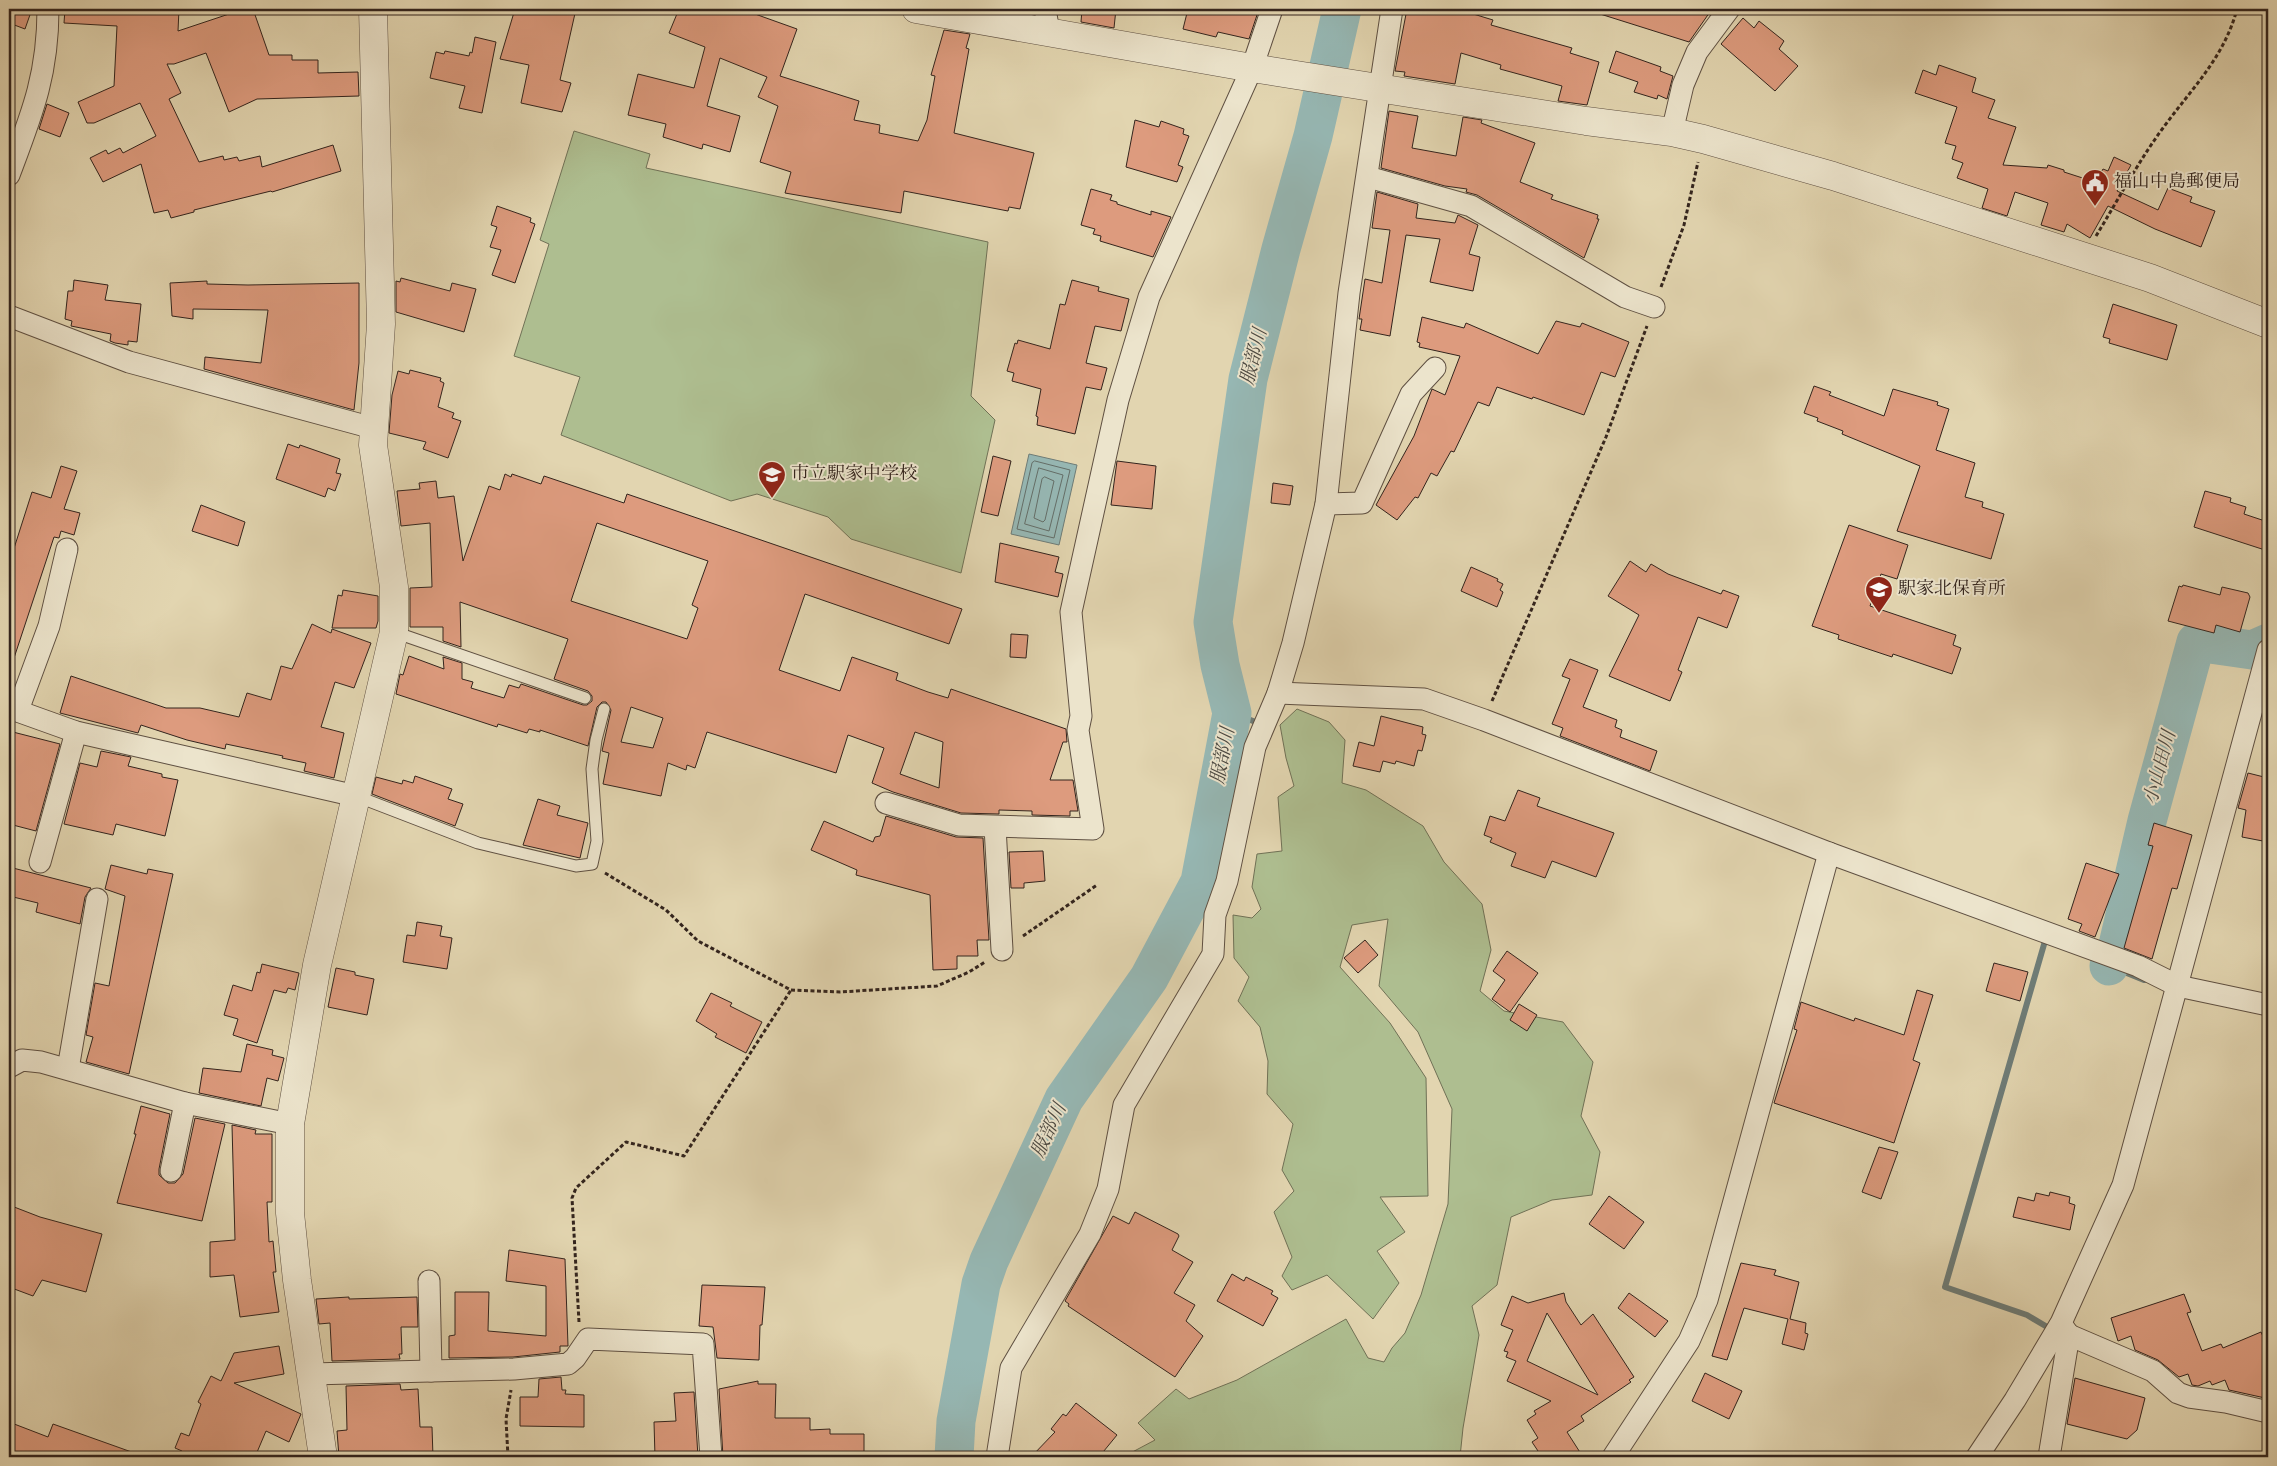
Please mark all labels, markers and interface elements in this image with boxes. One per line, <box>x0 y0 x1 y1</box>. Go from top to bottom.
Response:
public building icon: 福山中島郵便局 <box>2080 168 2110 207</box>
place label: 福山中島郵便局 <box>2114 170 2240 196</box>
water label: 服部川 <box>1235 324 1275 388</box>
school or university icon: 市立駅家中学校 <box>757 460 787 499</box>
place label: 市立駅家中学校 <box>791 462 917 488</box>
school or university icon: 駅家北保育所 <box>1864 575 1894 614</box>
place label: 駅家北保育所 <box>1898 577 2006 603</box>
water label: 服部川 <box>1205 723 1243 787</box>
water label: 小山田川 <box>2138 726 2184 808</box>
water label: 服部川 <box>1026 1098 1075 1163</box>

